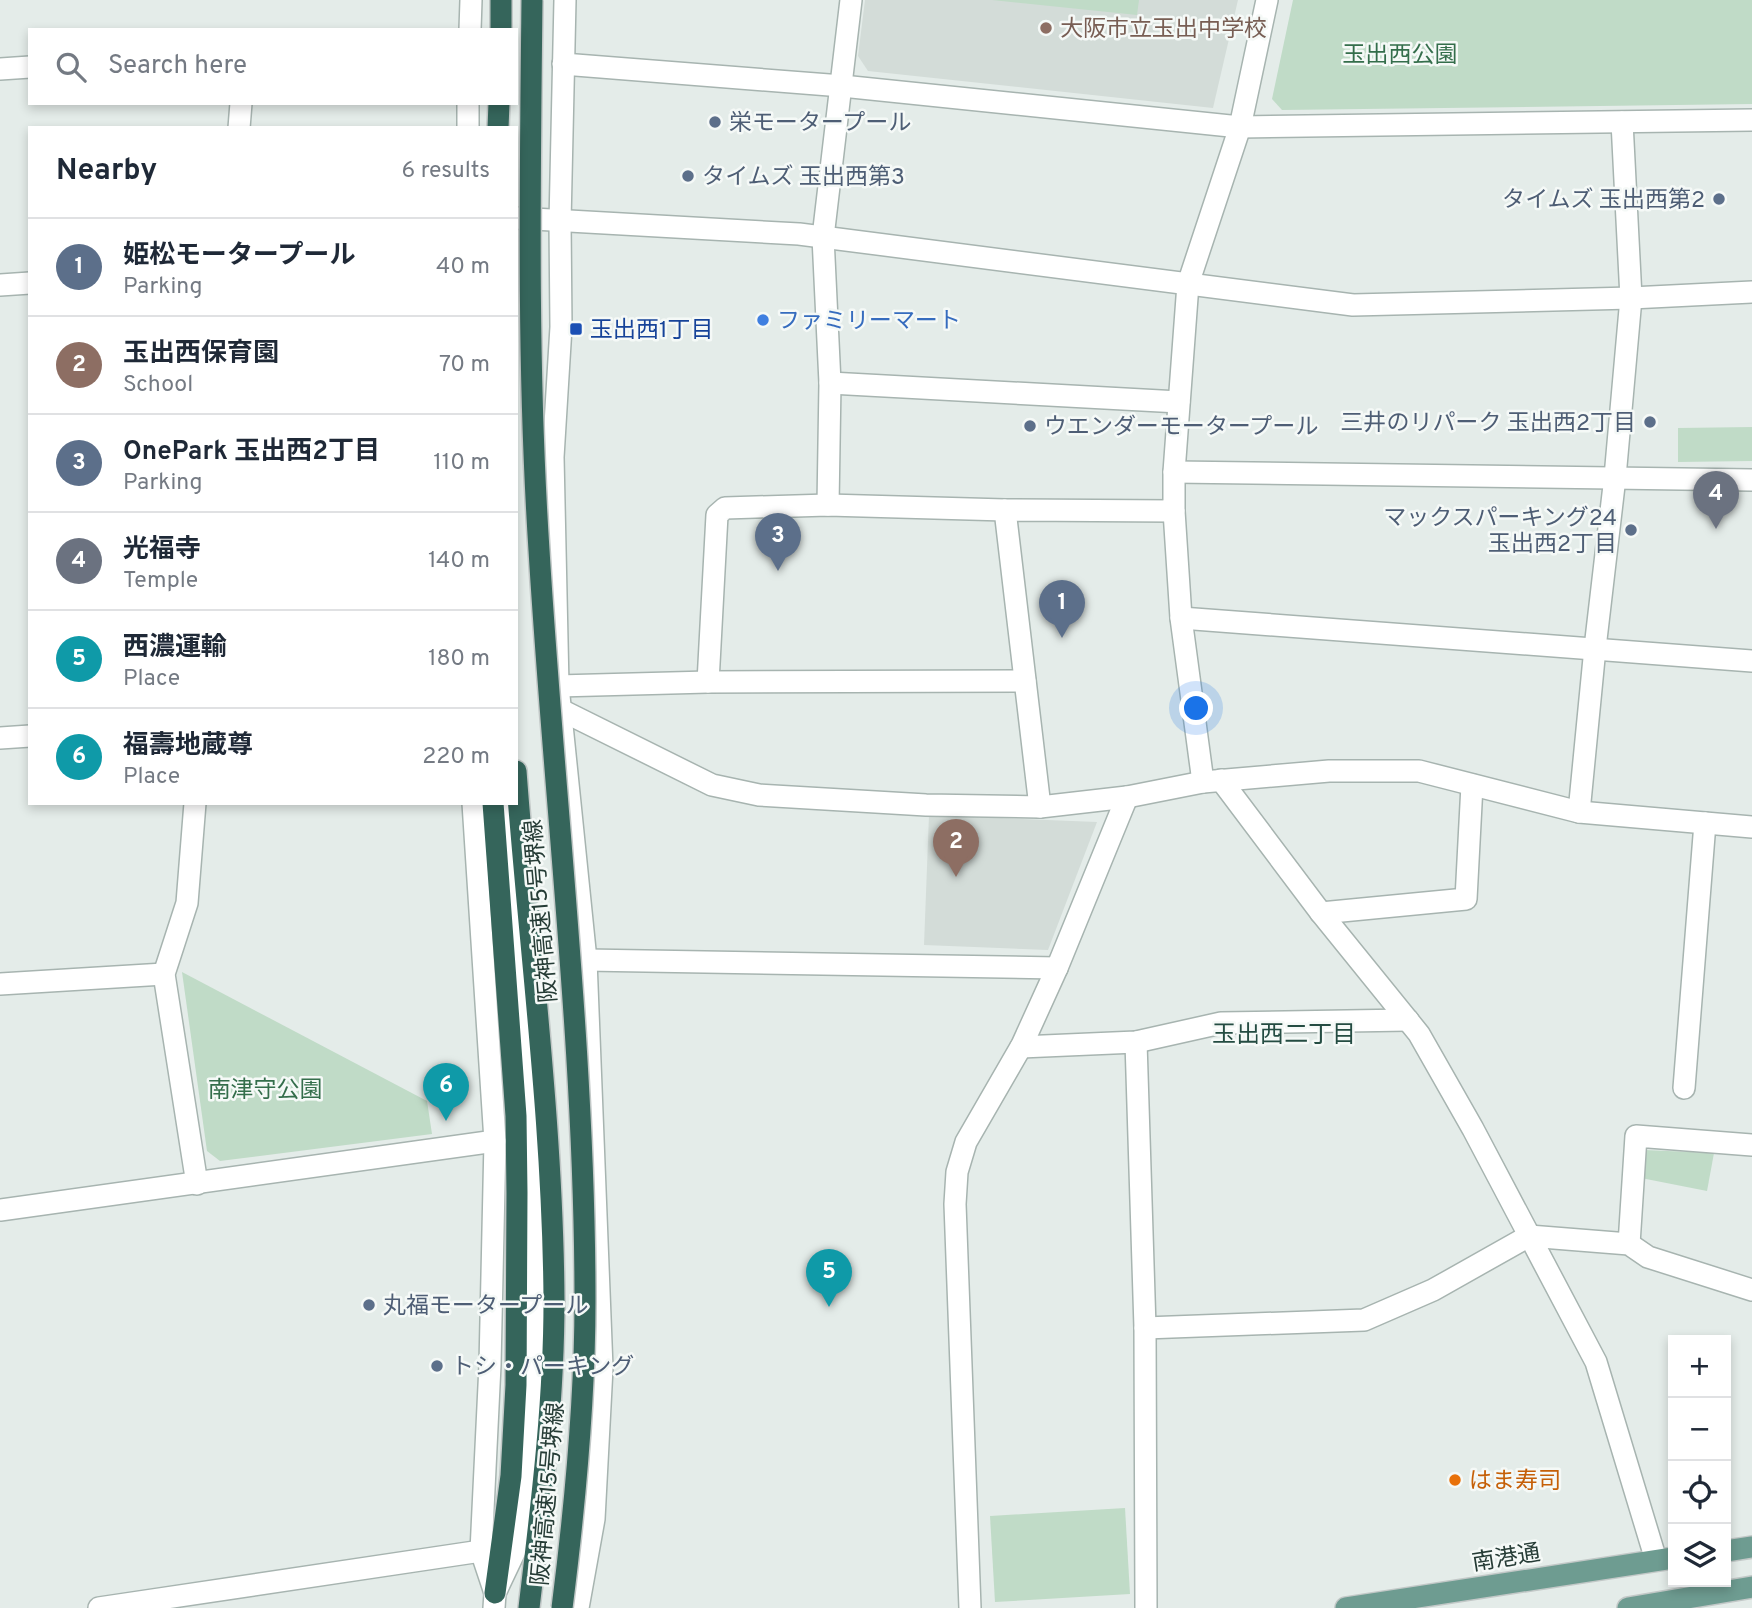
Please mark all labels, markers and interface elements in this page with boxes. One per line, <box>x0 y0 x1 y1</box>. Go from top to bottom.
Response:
place label: 大阪市立玉出中学校 <box>1060 16 1267 45</box>
marker: 大阪市立玉出中学校 <box>1038 20 1054 36</box>
search box <box>28 28 518 105</box>
park label: 玉出西公園 <box>1343 42 1458 71</box>
icon: search <box>52 48 90 86</box>
text: Search here <box>108 50 247 83</box>
place label: 栄モータープール <box>729 110 912 139</box>
marker: 栄モータープール <box>707 114 723 130</box>
text: Nearby <box>56 153 157 190</box>
text: 6 results <box>402 157 490 186</box>
place label: タイムズ 玉出西第3 <box>702 164 905 193</box>
marker: タイムズ 玉出西第3 <box>680 168 696 184</box>
place label: タイムズ 玉出西第2 <box>1502 187 1705 216</box>
marker: タイムズ 玉出西第2 <box>1711 191 1727 207</box>
text: 姫松モータープール <box>123 240 355 273</box>
text: 1 <box>74 253 84 282</box>
text: 40 m <box>436 253 490 282</box>
text: Parking <box>123 273 203 302</box>
place label: ファミリーマート <box>777 308 961 337</box>
marker: ファミリーマート <box>755 312 771 328</box>
place label: 玉出西1丁目 <box>590 317 714 346</box>
marker: 玉出西1丁目 <box>568 321 584 337</box>
text: 玉出西保育園 <box>123 338 279 371</box>
text: 2 <box>72 351 86 380</box>
text: 70 m <box>439 351 490 380</box>
text: School <box>123 371 193 400</box>
place label: 三井のリパーク 玉出西2丁目 <box>1341 410 1636 439</box>
place label: ウエンダーモータープール <box>1044 414 1319 443</box>
marker: 三井のリパーク 玉出西2丁目 <box>1642 414 1658 430</box>
marker: ウエンダーモータープール <box>1022 418 1038 434</box>
text: OnePark 玉出西2丁目 <box>123 436 380 469</box>
text: 3 <box>72 449 86 478</box>
text: 110 m <box>433 449 490 478</box>
text: Parking <box>123 469 203 498</box>
pin: 4 <box>1693 471 1739 529</box>
place label: マックスパーキング24 玉出西2丁目 <box>1383 505 1617 560</box>
pin: 3 <box>755 513 801 571</box>
marker: マックスパーキング24 玉出西2丁目 <box>1623 522 1639 538</box>
text: 光福寺 <box>123 534 201 567</box>
text: 4 <box>72 547 86 576</box>
text: 140 m <box>428 547 490 576</box>
text: Temple <box>123 567 198 596</box>
pin: 1 <box>1039 580 1085 638</box>
text: 西濃運輸 <box>123 632 227 665</box>
text: 5 <box>72 645 86 674</box>
text: 180 m <box>428 645 490 674</box>
text: Place <box>123 665 180 694</box>
your location <box>1179 691 1213 725</box>
text: 福壽地蔵尊 <box>123 730 253 763</box>
text: 6 <box>72 743 86 772</box>
text: 220 m <box>422 743 490 772</box>
text: Place <box>123 763 180 792</box>
street label: 阪神高速15号堺線 <box>520 818 565 1004</box>
pin: 2 <box>933 819 979 877</box>
district label: 玉出西二丁目 <box>1212 1021 1356 1051</box>
pin: 6 <box>423 1063 469 1121</box>
park label: 南津守公園 <box>208 1077 323 1106</box>
pin: 5 <box>806 1249 852 1307</box>
place label: 丸福モータープール <box>383 1293 589 1322</box>
marker: 丸福モータープール <box>361 1297 377 1313</box>
map controls <box>1668 1335 1731 1587</box>
button: + <box>1668 1335 1731 1398</box>
place label: トシ・パーキング <box>451 1354 634 1383</box>
marker: トシ・パーキング <box>429 1358 445 1374</box>
button: − <box>1668 1398 1731 1461</box>
street label: 阪神高速15号堺線 <box>527 1401 572 1587</box>
button: locate <box>1668 1461 1731 1524</box>
place label: はま寿司 <box>1469 1468 1561 1497</box>
marker: はま寿司 <box>1447 1472 1463 1488</box>
button: layers <box>1668 1524 1731 1587</box>
street label: 南港通 <box>1470 1540 1543 1579</box>

